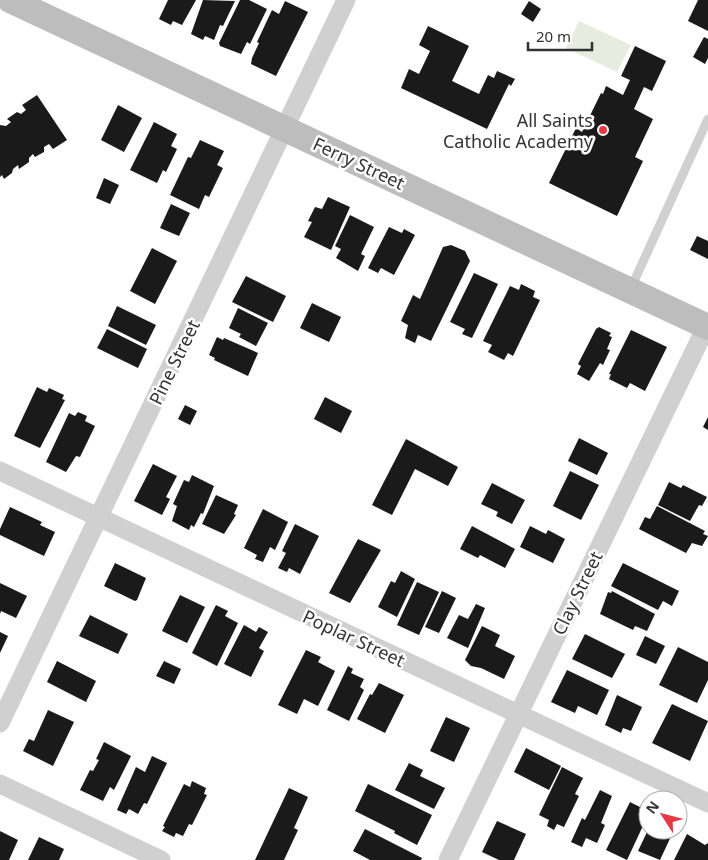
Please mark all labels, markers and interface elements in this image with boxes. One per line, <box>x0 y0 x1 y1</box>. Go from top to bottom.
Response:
scale bar <box>528 20 592 52</box>
text: 20 m <box>536 26 571 46</box>
place label: All Saints Catholic Academy <box>443 108 594 153</box>
marker: All Saints Catholic Academy <box>597 124 609 136</box>
street label: Ferry Street <box>309 131 409 195</box>
street label: Pine Street <box>143 315 205 408</box>
street label: Clay Street <box>546 547 608 639</box>
street label: Poplar Street <box>299 604 409 672</box>
north arrow <box>638 790 688 840</box>
text: N <box>641 797 663 817</box>

